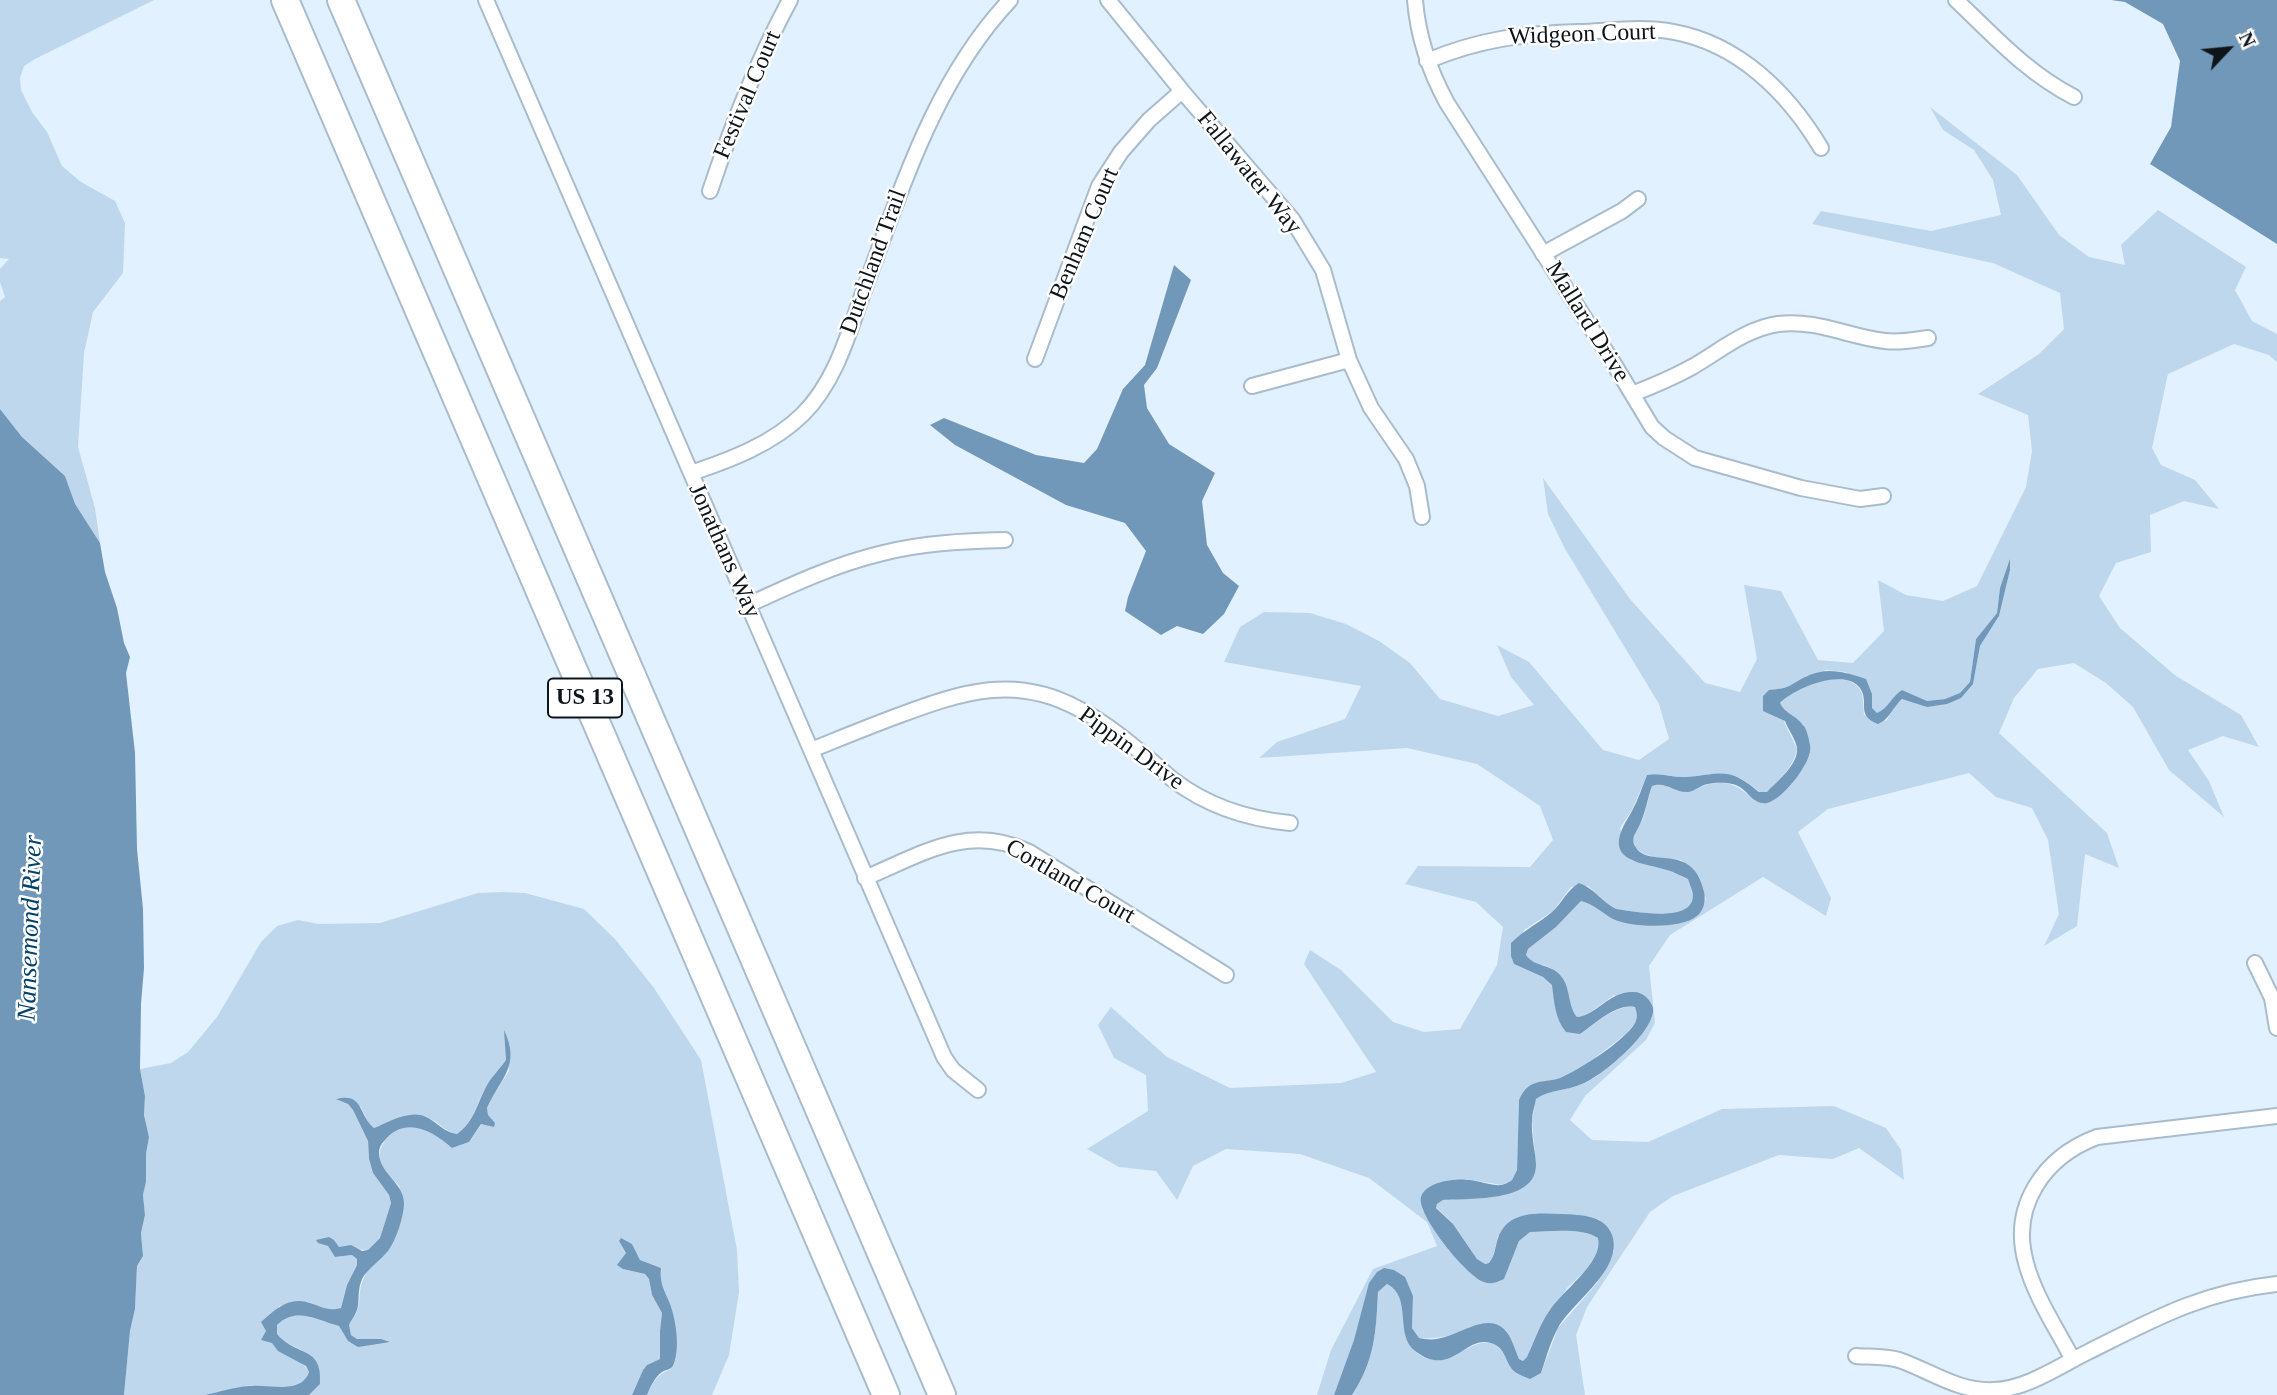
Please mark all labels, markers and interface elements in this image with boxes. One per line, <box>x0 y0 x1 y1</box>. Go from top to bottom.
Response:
north arrow <box>2193 14 2263 84</box>
street label: Widgeon Court <box>1508 18 1656 52</box>
street label: Festival Court <box>708 26 788 164</box>
text: N <box>2235 29 2260 50</box>
street label: Fallawater Way <box>1190 105 1308 241</box>
street label: Benham Court <box>1044 164 1126 304</box>
street label: Dutchland Trail <box>835 186 913 338</box>
street label: Mallard Drive <box>1539 256 1635 388</box>
street label: Jonathans Way <box>682 479 766 623</box>
road number: US 13 <box>548 678 622 718</box>
street label: Pippin Drive <box>1073 701 1189 797</box>
street label: Cortland Court <box>1000 833 1140 931</box>
water label: Nansemond River <box>12 835 50 1021</box>

